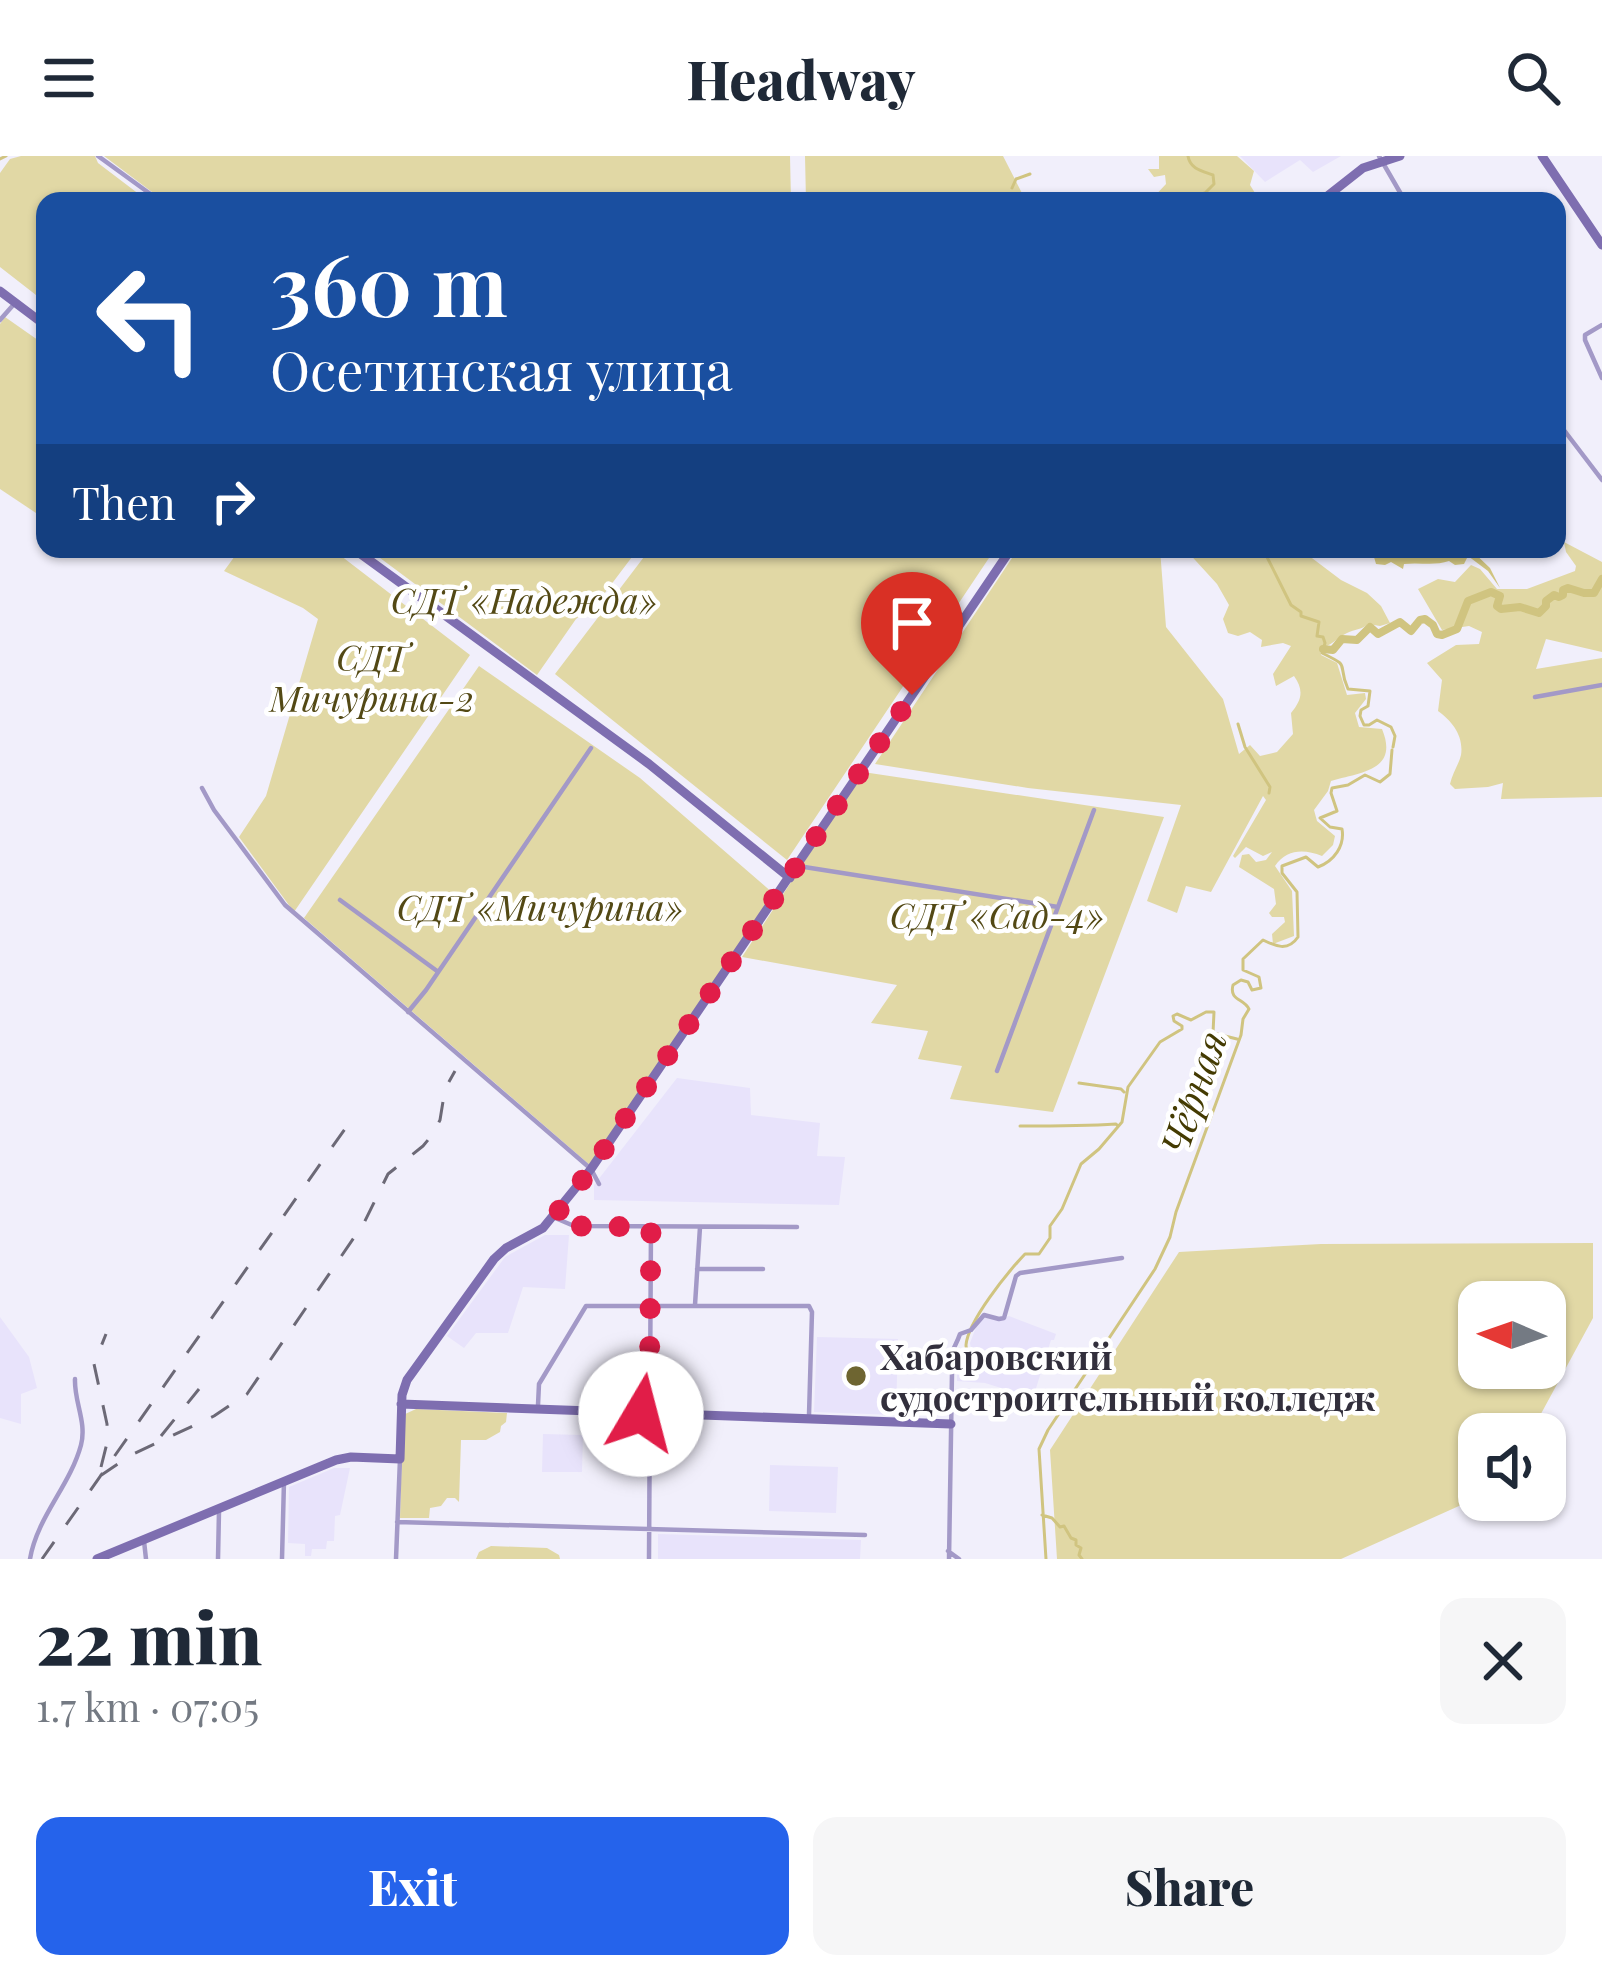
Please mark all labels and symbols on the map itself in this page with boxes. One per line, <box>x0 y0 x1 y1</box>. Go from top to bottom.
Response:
pin <box>861 572 963 695</box>
park label: СДТ «Надежда» <box>391 575 657 623</box>
park label: СДТ Мичурина-2 <box>268 632 474 721</box>
park label: СДТ «Мичурина» <box>397 882 683 930</box>
park label: СДТ «Сад-4» <box>890 890 1104 938</box>
water label: Чёрная <box>1147 1023 1237 1161</box>
north arrow <box>1458 1281 1566 1389</box>
place label: Хабаровский судостроительный колледж <box>880 1331 1376 1420</box>
position arrow <box>578 1351 704 1477</box>
marker: Хабаровский судостроительный колледж <box>843 1363 869 1389</box>

